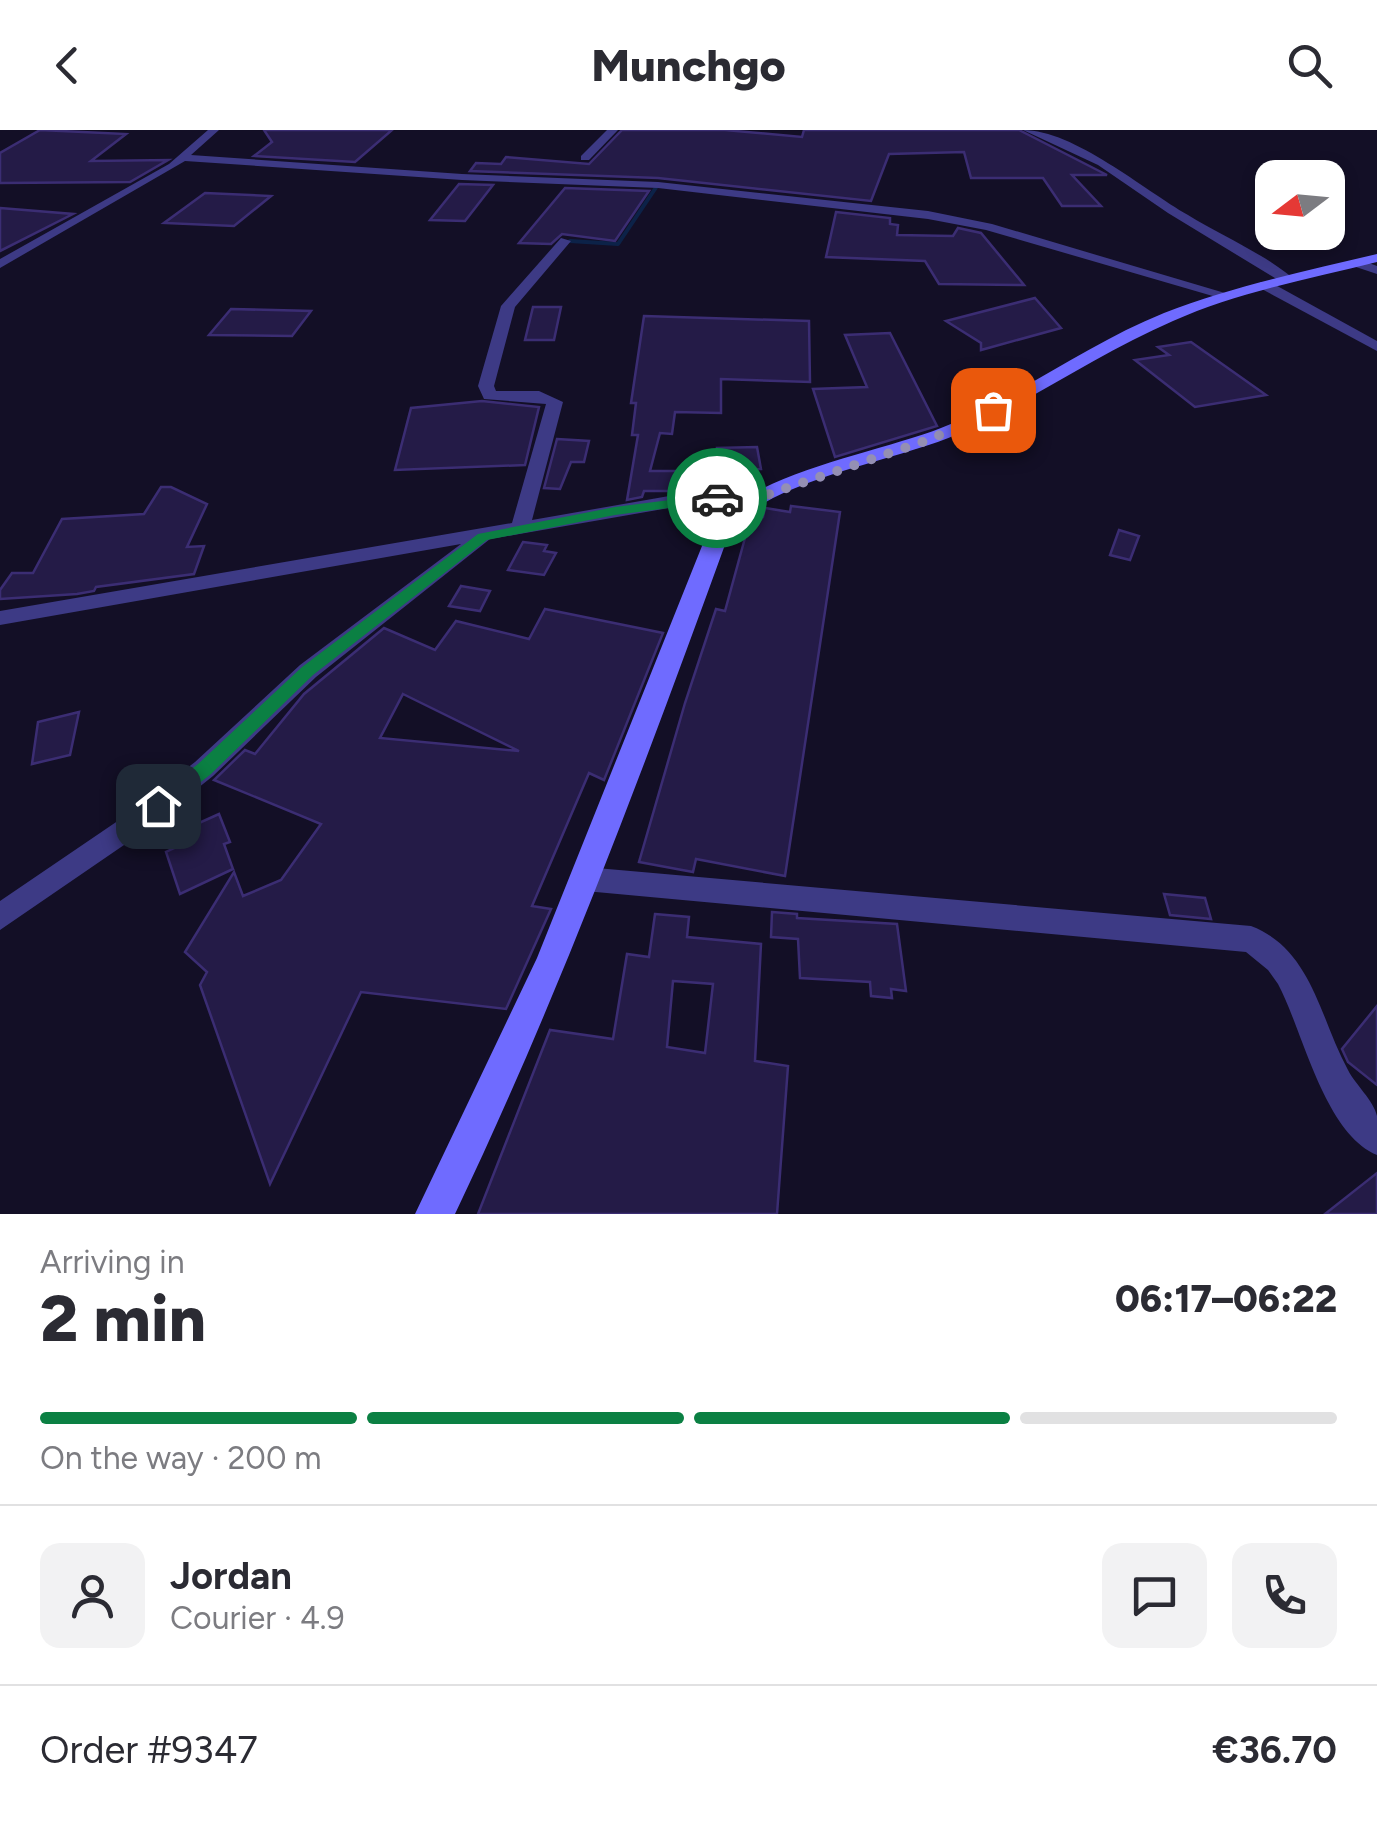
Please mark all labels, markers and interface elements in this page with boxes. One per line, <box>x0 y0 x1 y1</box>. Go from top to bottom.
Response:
icon: back <box>40 38 95 93</box>
text: Munchgo <box>591 38 786 92</box>
icon: search <box>1282 38 1337 93</box>
north arrow <box>1255 160 1345 250</box>
map controls <box>1255 160 1345 250</box>
pin <box>951 368 1036 453</box>
icon: bag <box>966 383 1021 438</box>
courier <box>667 448 767 548</box>
icon: car <box>690 471 745 526</box>
pin <box>116 764 201 849</box>
icon: home <box>131 779 186 834</box>
text: Arriving in <box>40 1243 185 1281</box>
text: 06:17–06:22 <box>1115 1276 1337 1322</box>
text: 2 min <box>40 1279 206 1357</box>
text: On the way · 200 m <box>40 1439 322 1477</box>
button: person <box>40 1543 145 1648</box>
button: chat <box>1102 1543 1207 1648</box>
button: phone <box>1232 1543 1337 1648</box>
text: Jordan <box>170 1553 292 1599</box>
text: Courier · 4.9 <box>170 1599 345 1637</box>
text: Order #9347 <box>40 1727 258 1773</box>
text: €36.70 <box>1212 1727 1337 1773</box>

